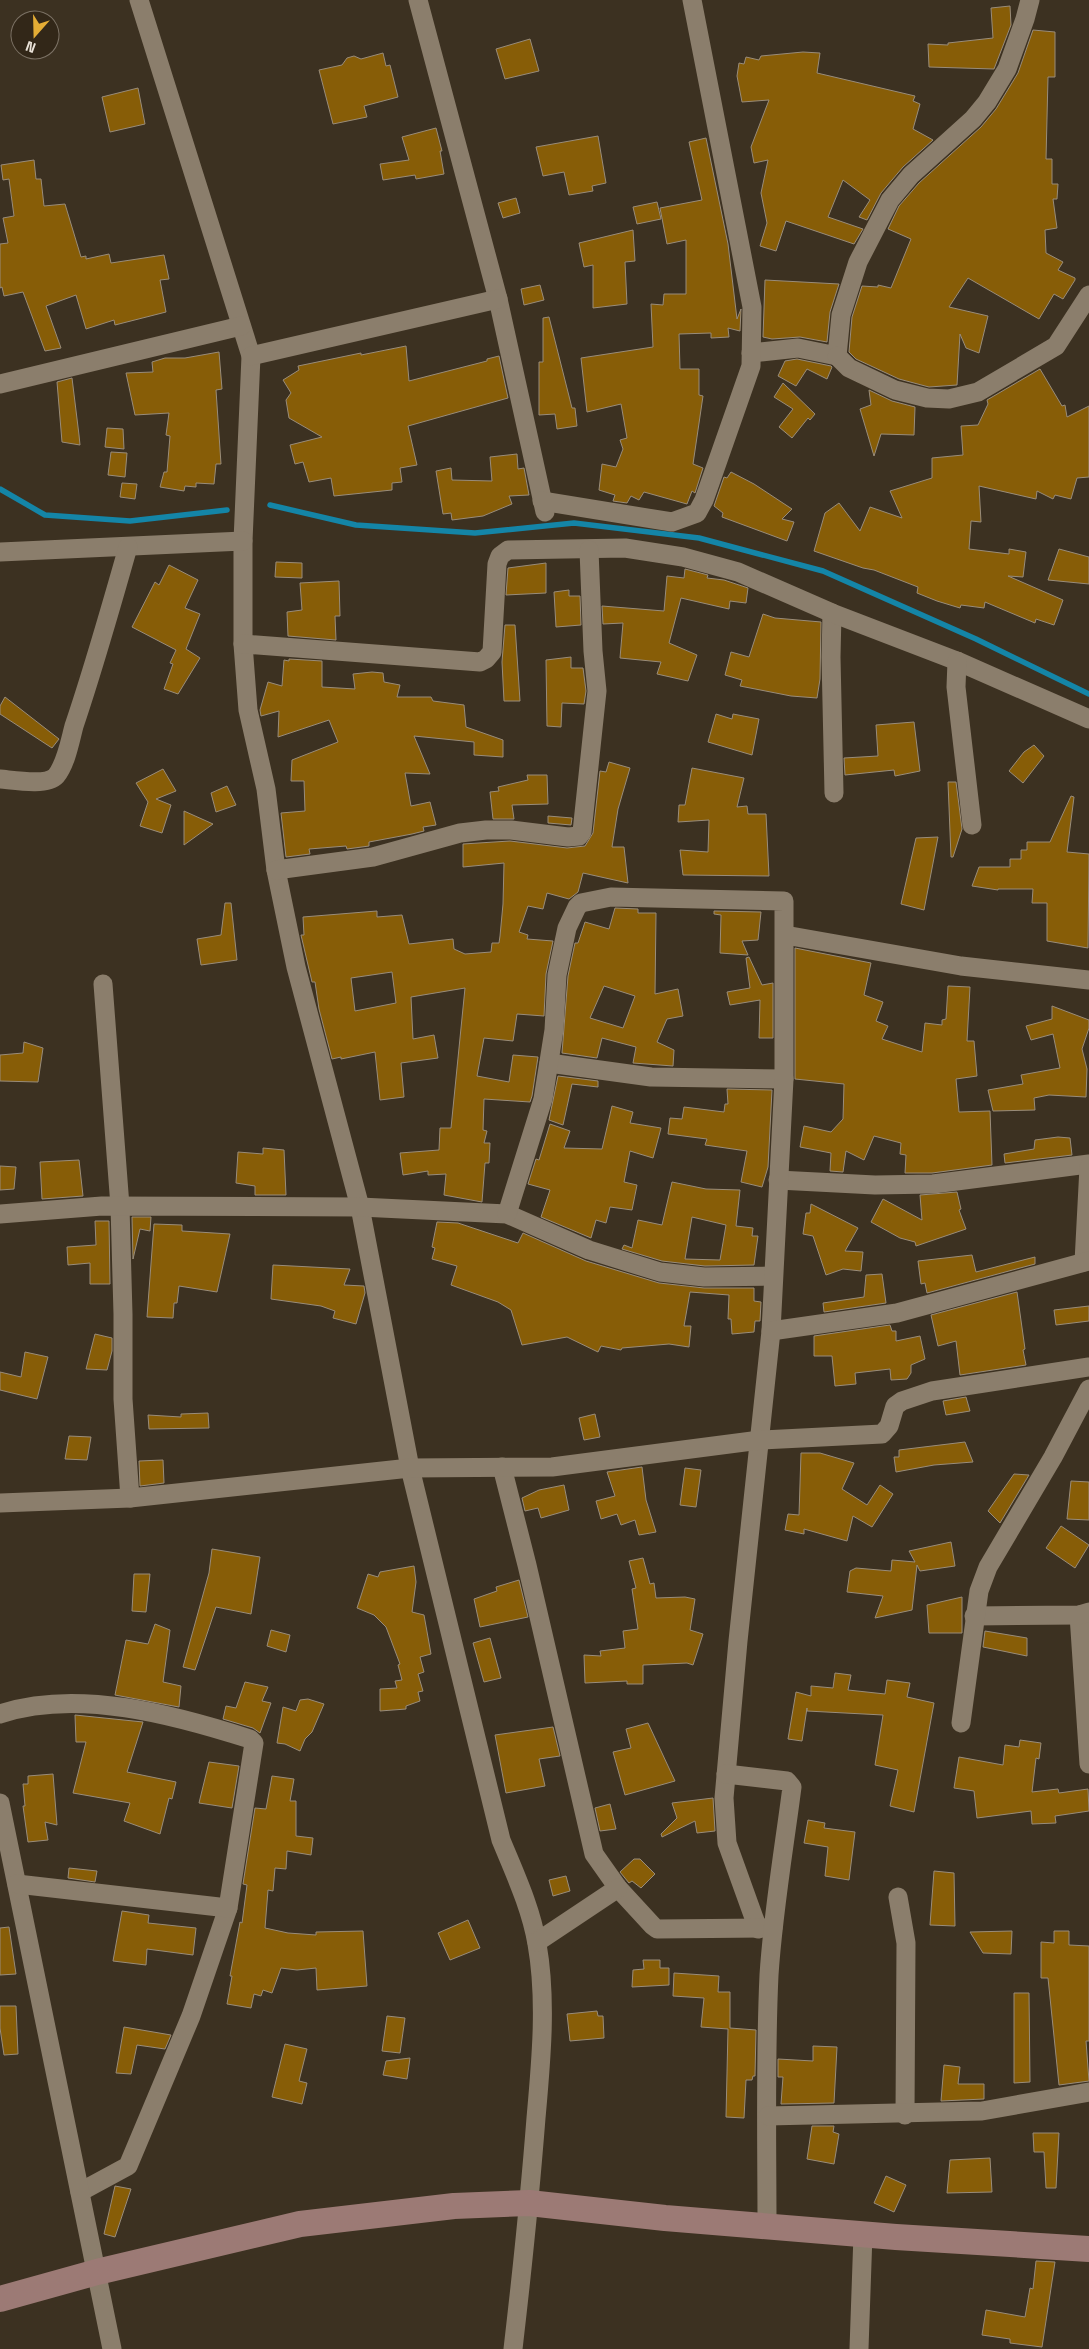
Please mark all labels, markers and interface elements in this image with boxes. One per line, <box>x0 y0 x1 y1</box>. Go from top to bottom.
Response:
north arrow <box>10 10 60 60</box>
text: N <box>23 37 38 57</box>

